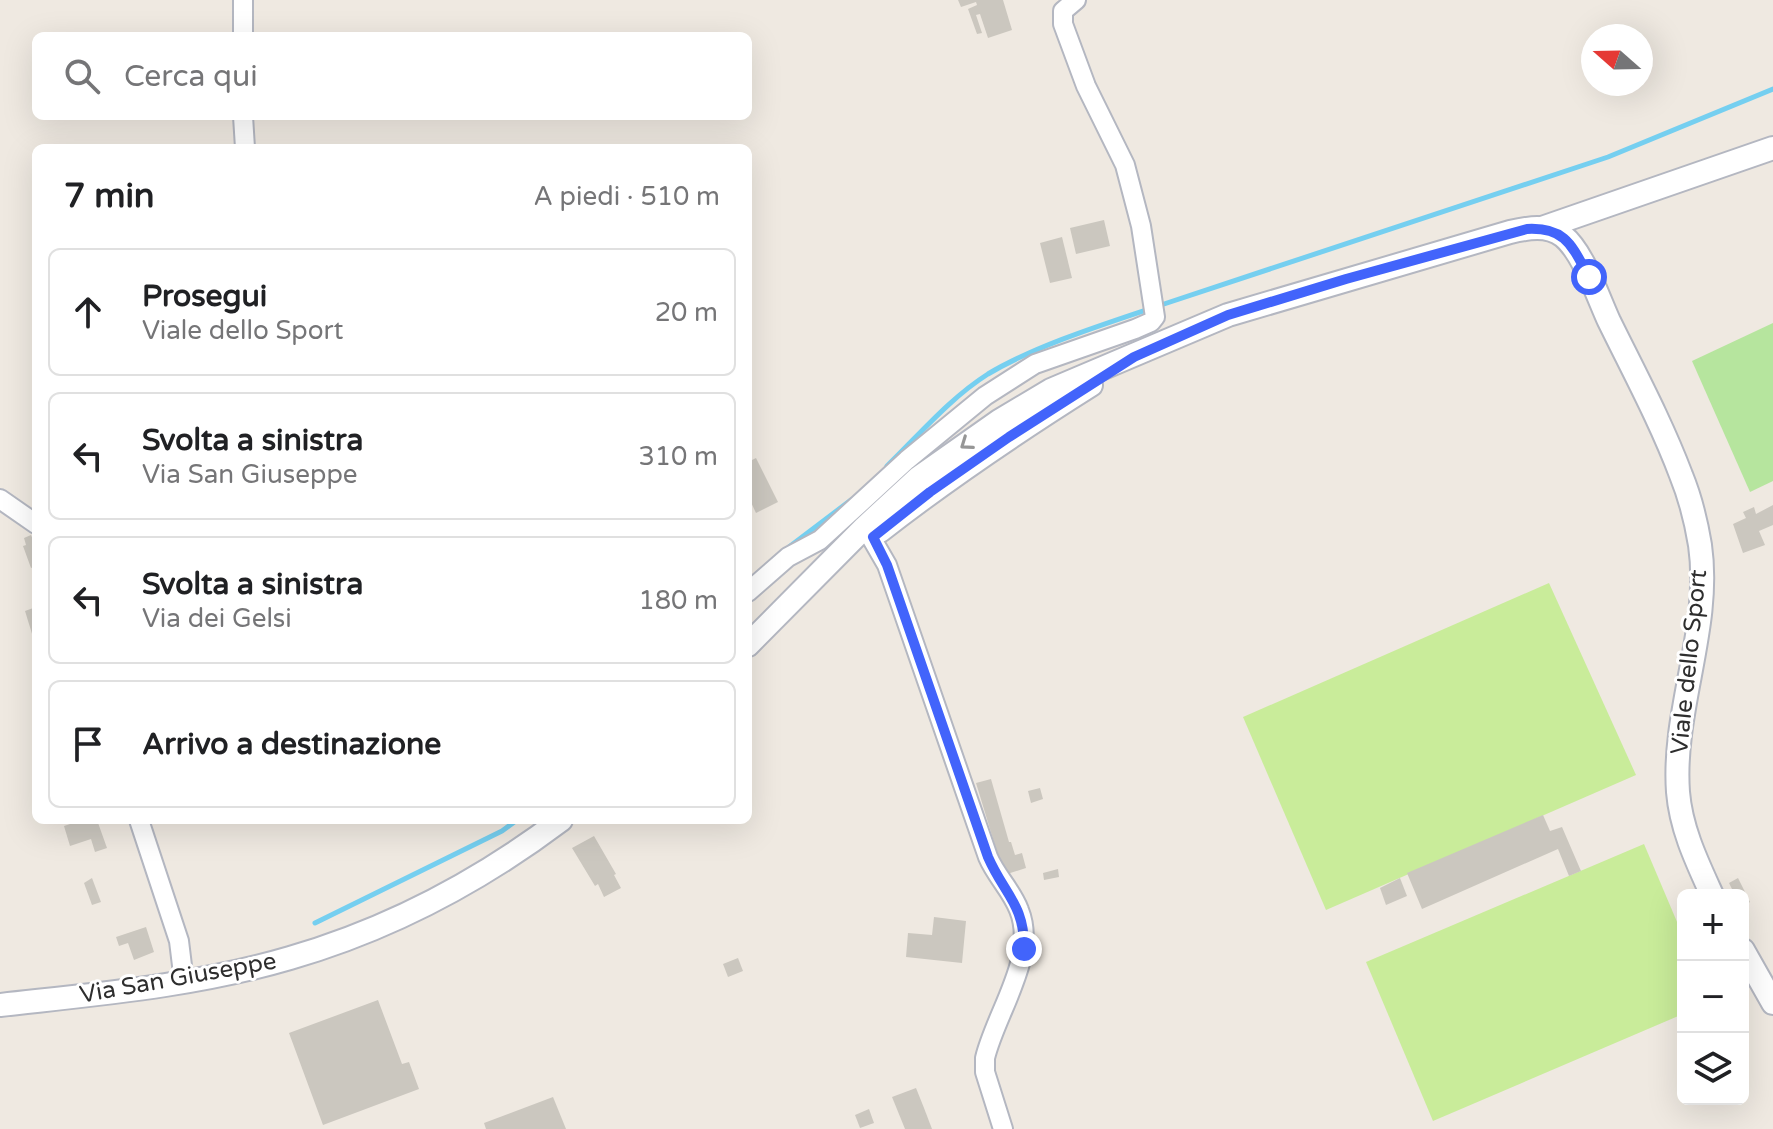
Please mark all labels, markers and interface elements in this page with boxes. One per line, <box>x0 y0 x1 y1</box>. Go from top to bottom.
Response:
north arrow <box>1581 24 1653 96</box>
search box <box>32 32 752 120</box>
icon: search <box>60 54 104 98</box>
text: Cerca qui <box>124 58 258 95</box>
text: 7 min <box>64 176 155 217</box>
text: A piedi · 510 m <box>533 181 720 212</box>
route start <box>1571 259 1607 295</box>
text: Prosegui <box>142 278 267 315</box>
icon: ahead <box>66 290 110 334</box>
text: 20 m <box>655 297 718 328</box>
text: Viale dello Sport <box>142 315 343 346</box>
text: Svolta a sinistra <box>142 422 363 459</box>
icon: left <box>66 434 110 478</box>
one-way arrow <box>960 434 975 449</box>
text: 310 m <box>638 441 718 472</box>
text: Via San Giuseppe <box>142 459 358 490</box>
text: Svolta a sinistra <box>142 566 363 603</box>
street label: Viale dello Sport <box>1665 568 1713 756</box>
icon: left <box>66 578 110 622</box>
text: 180 m <box>638 585 718 616</box>
text: Via dei Gelsi <box>142 603 292 634</box>
icon: arrive <box>66 722 110 766</box>
text: Arrivo a destinazione <box>142 726 441 763</box>
map controls <box>1677 889 1749 1105</box>
button: + <box>1677 889 1749 961</box>
route end <box>1006 931 1042 967</box>
street label: Via San Giuseppe <box>78 946 278 1010</box>
button: − <box>1677 961 1749 1033</box>
button: layers <box>1677 1033 1749 1105</box>

